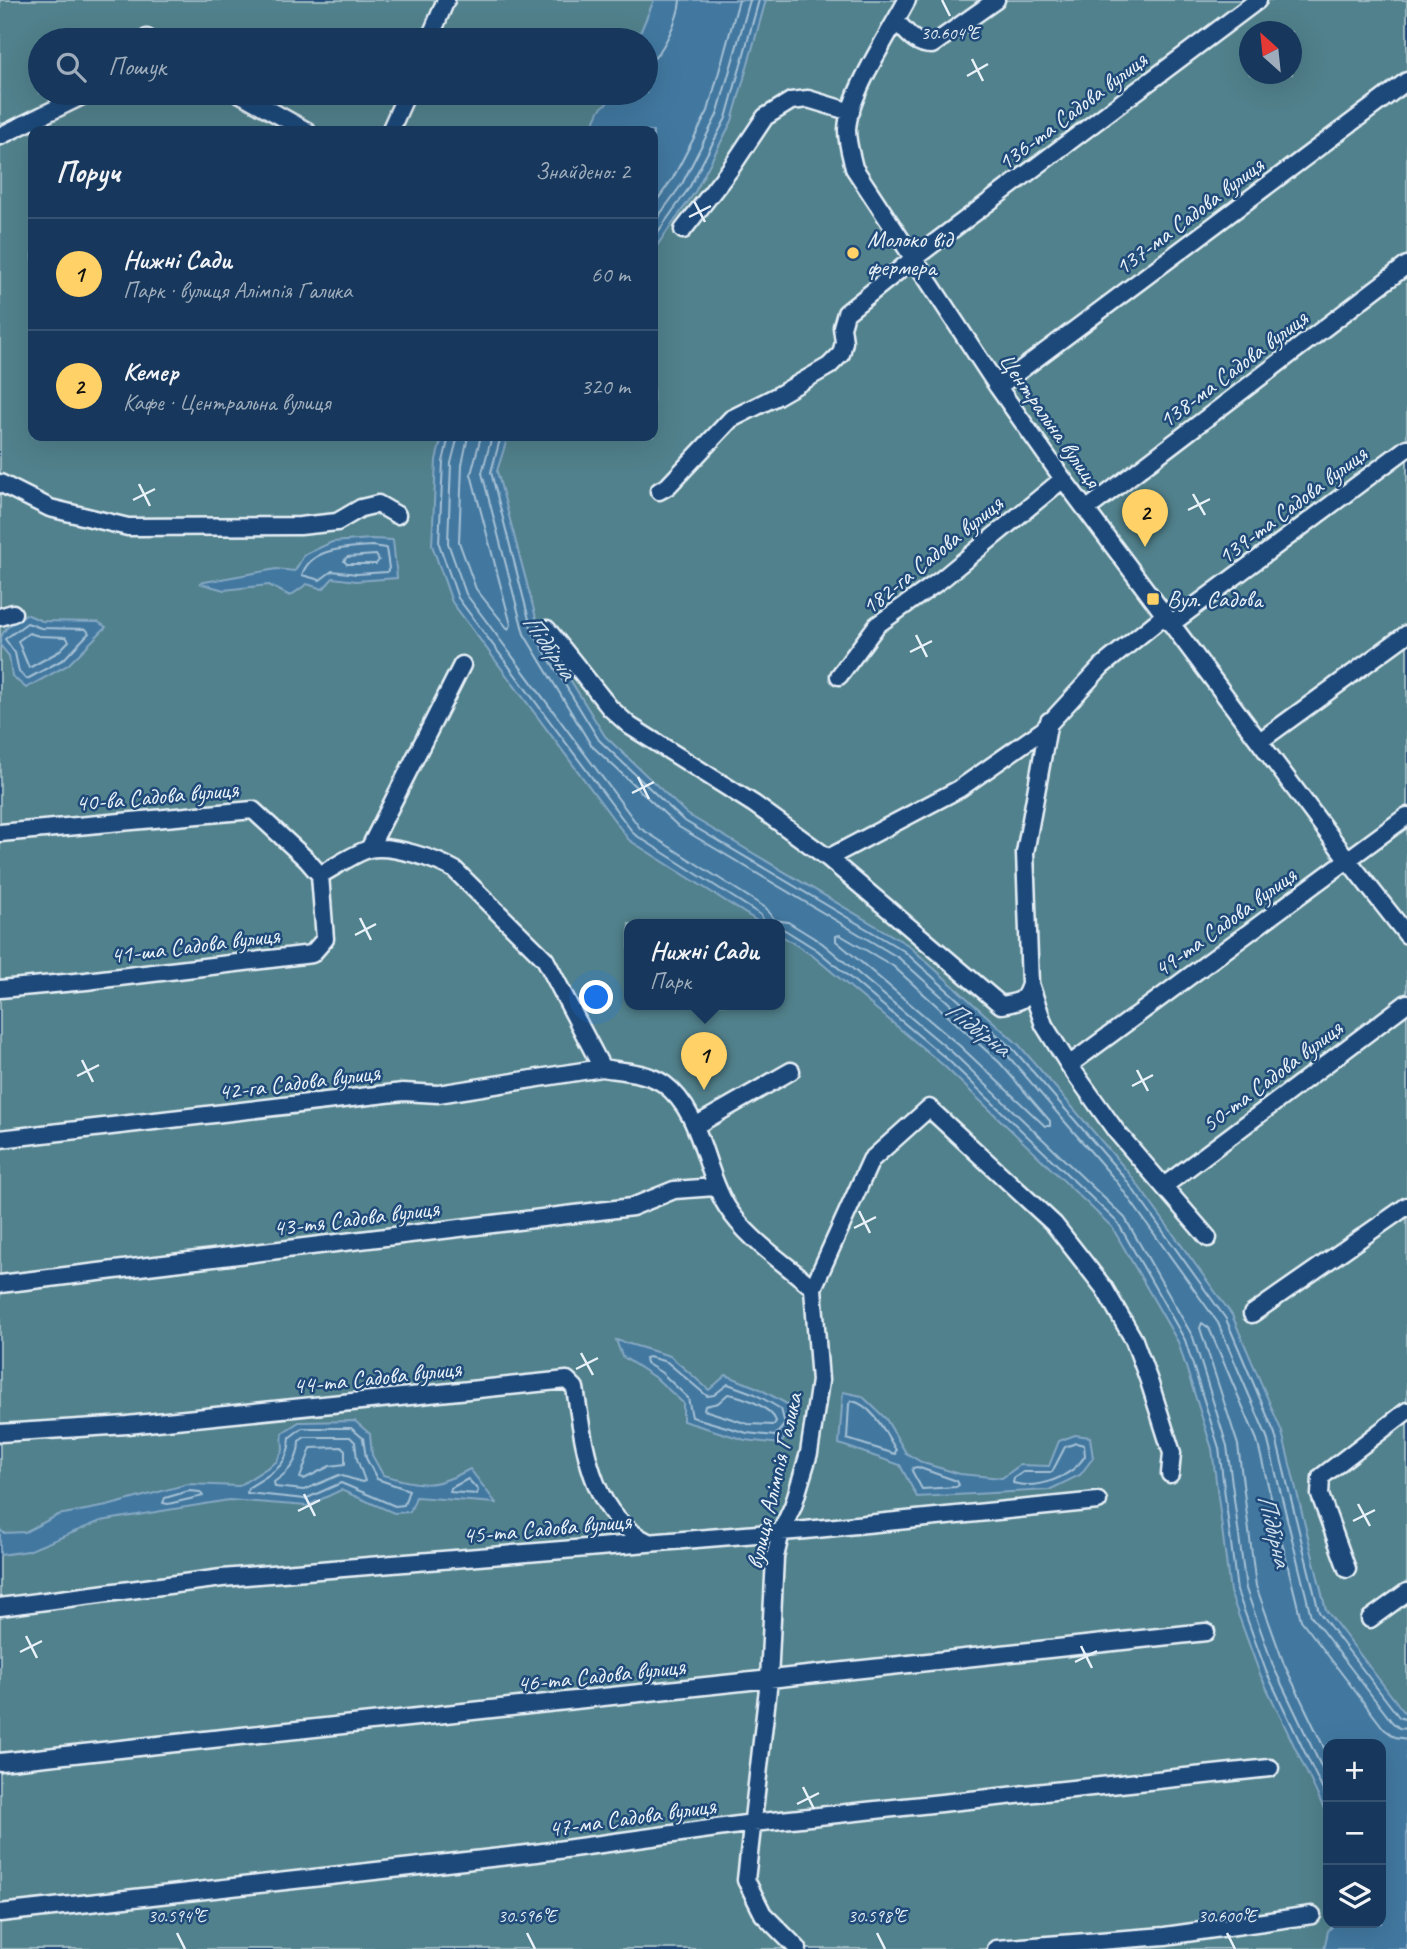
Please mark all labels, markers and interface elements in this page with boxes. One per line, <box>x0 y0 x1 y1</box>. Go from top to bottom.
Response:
north arrow <box>1239 21 1302 84</box>
text: 30.604°E <box>921 22 982 44</box>
search box <box>28 28 658 105</box>
street label: 136-та Садова вулиця <box>991 44 1154 177</box>
icon: search <box>52 48 90 86</box>
text: Пошук <box>108 50 166 83</box>
street label: 137-ма Садова вулиця <box>1108 149 1271 282</box>
text: Поруч <box>56 153 120 191</box>
text: Знайдено: 2 <box>535 157 630 186</box>
place label: Молоко від фермера <box>867 224 955 282</box>
text: Нижні Сади <box>123 243 232 276</box>
marker: Молоко від фермера <box>845 245 861 261</box>
text: 1 <box>74 260 84 289</box>
text: 60 m <box>591 260 630 289</box>
text: Парк · вулиця Алімпія Галика <box>123 276 352 305</box>
street label: 138-ма Садова вулиця <box>1152 302 1315 435</box>
street label: Центральна вулиця <box>992 347 1109 495</box>
text: Кемер <box>123 355 179 388</box>
text: 2 <box>74 372 84 401</box>
text: 320 m <box>581 372 630 401</box>
text: Кафе · Центральна вулиця <box>123 388 330 417</box>
street label: 139-та Садова вулиця <box>1211 438 1374 571</box>
street label: 182-га Садова вулиця <box>855 488 1010 621</box>
pin: 2 <box>1122 489 1168 547</box>
place label: Вул. Садова <box>1167 584 1264 614</box>
marker: Вул. Садова <box>1145 591 1161 607</box>
water label: Підбірна <box>515 607 586 688</box>
street label: 40-ва Садова вулиця <box>74 774 241 818</box>
street label: 49-та Садова вулиця <box>1148 859 1303 984</box>
popup <box>624 919 785 1010</box>
street label: 41-ша Садова вулиця <box>109 920 283 970</box>
text: Нижні Сади <box>650 934 759 967</box>
text: Парк <box>650 967 691 996</box>
your location <box>579 980 613 1014</box>
water label: Підбірна <box>939 993 1019 1065</box>
street label: 50-та Садова вулиця <box>1195 1012 1350 1139</box>
pin: 1 <box>681 1032 727 1090</box>
street label: 42-га Садова вулиця <box>216 1057 383 1107</box>
street label: 43-тя Садова вулиця <box>271 1193 442 1243</box>
street label: 44-та Садова вулиця <box>291 1353 464 1401</box>
street label: вулиця Алімпія Галика <box>739 1388 809 1572</box>
water label: Підбірна <box>1250 1491 1300 1572</box>
street label: 45-та Садова вулиця <box>462 1506 634 1550</box>
street label: 46-та Садова вулиця <box>515 1651 688 1699</box>
map controls <box>1323 1739 1386 1928</box>
button: + <box>1323 1739 1386 1802</box>
street label: 47-ма Садова вулиця <box>546 1790 719 1844</box>
button: − <box>1323 1802 1386 1865</box>
button: layers <box>1323 1865 1386 1928</box>
text: 30.594°E <box>148 1905 209 1927</box>
text: 30.596°E <box>498 1905 559 1927</box>
text: 30.598°E <box>848 1905 909 1927</box>
text: 30.600°E <box>1198 1905 1259 1927</box>

